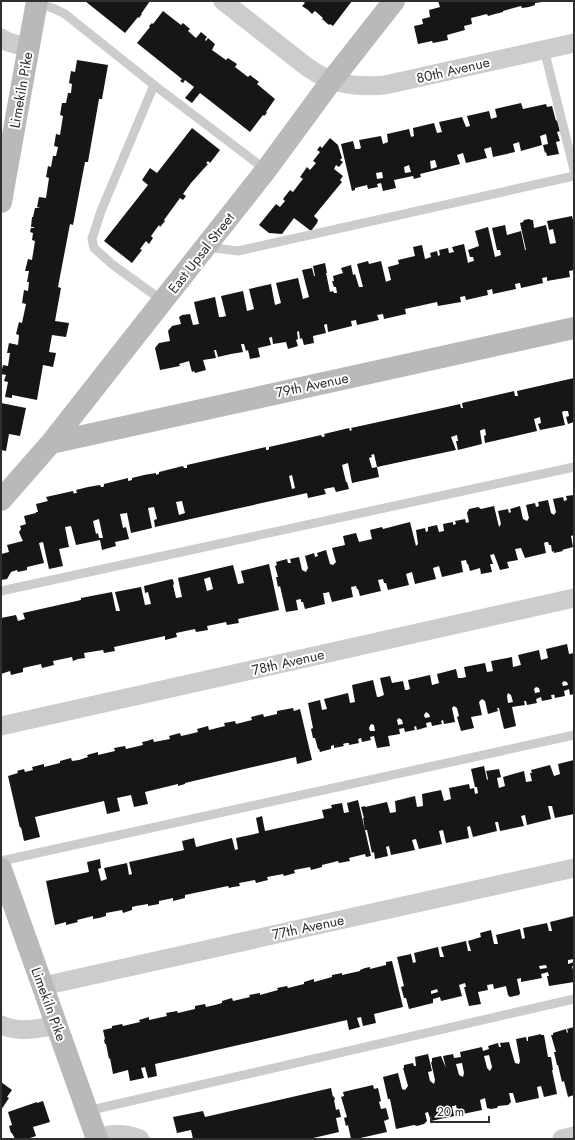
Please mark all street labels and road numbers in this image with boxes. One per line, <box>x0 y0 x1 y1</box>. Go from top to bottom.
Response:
street label: Limekiln Pike <box>4 50 38 130</box>
street label: 80th Avenue <box>414 52 492 88</box>
street label: East Upsal Street <box>163 208 239 298</box>
street label: 79th Avenue <box>274 368 350 402</box>
street label: 78th Avenue <box>250 644 326 680</box>
street label: 77th Avenue <box>270 910 346 944</box>
street label: Limekiln Pike <box>26 964 72 1044</box>

